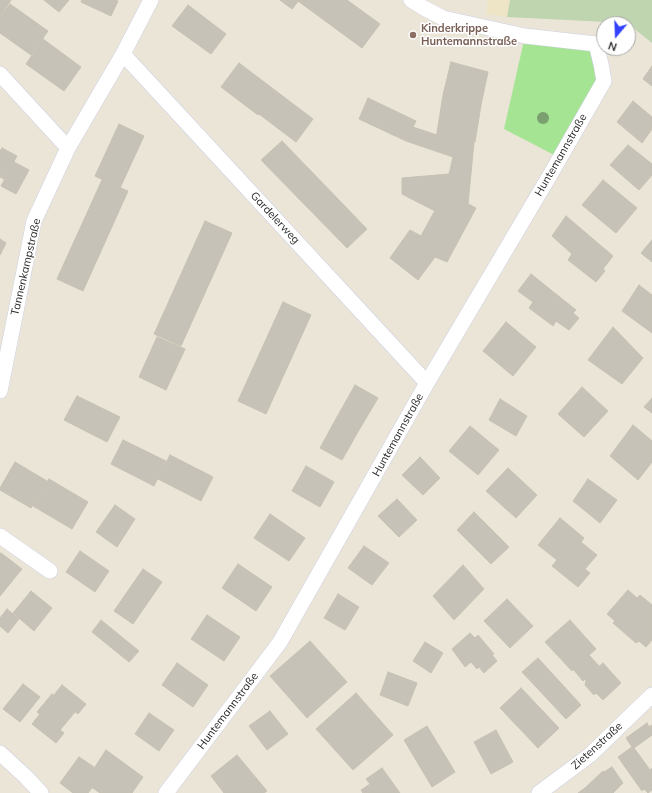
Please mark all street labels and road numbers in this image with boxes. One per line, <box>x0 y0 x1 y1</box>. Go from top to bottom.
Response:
street label: Huntemannstraße <box>532 111 590 199</box>
street label: Gardelerweg <box>248 189 302 247</box>
street label: Tannenkampstraße <box>8 217 44 317</box>
street label: Huntemannstraße <box>370 391 426 479</box>
street label: Huntemannstraße <box>195 670 261 752</box>
street label: Zietenstraße <box>569 720 625 772</box>

